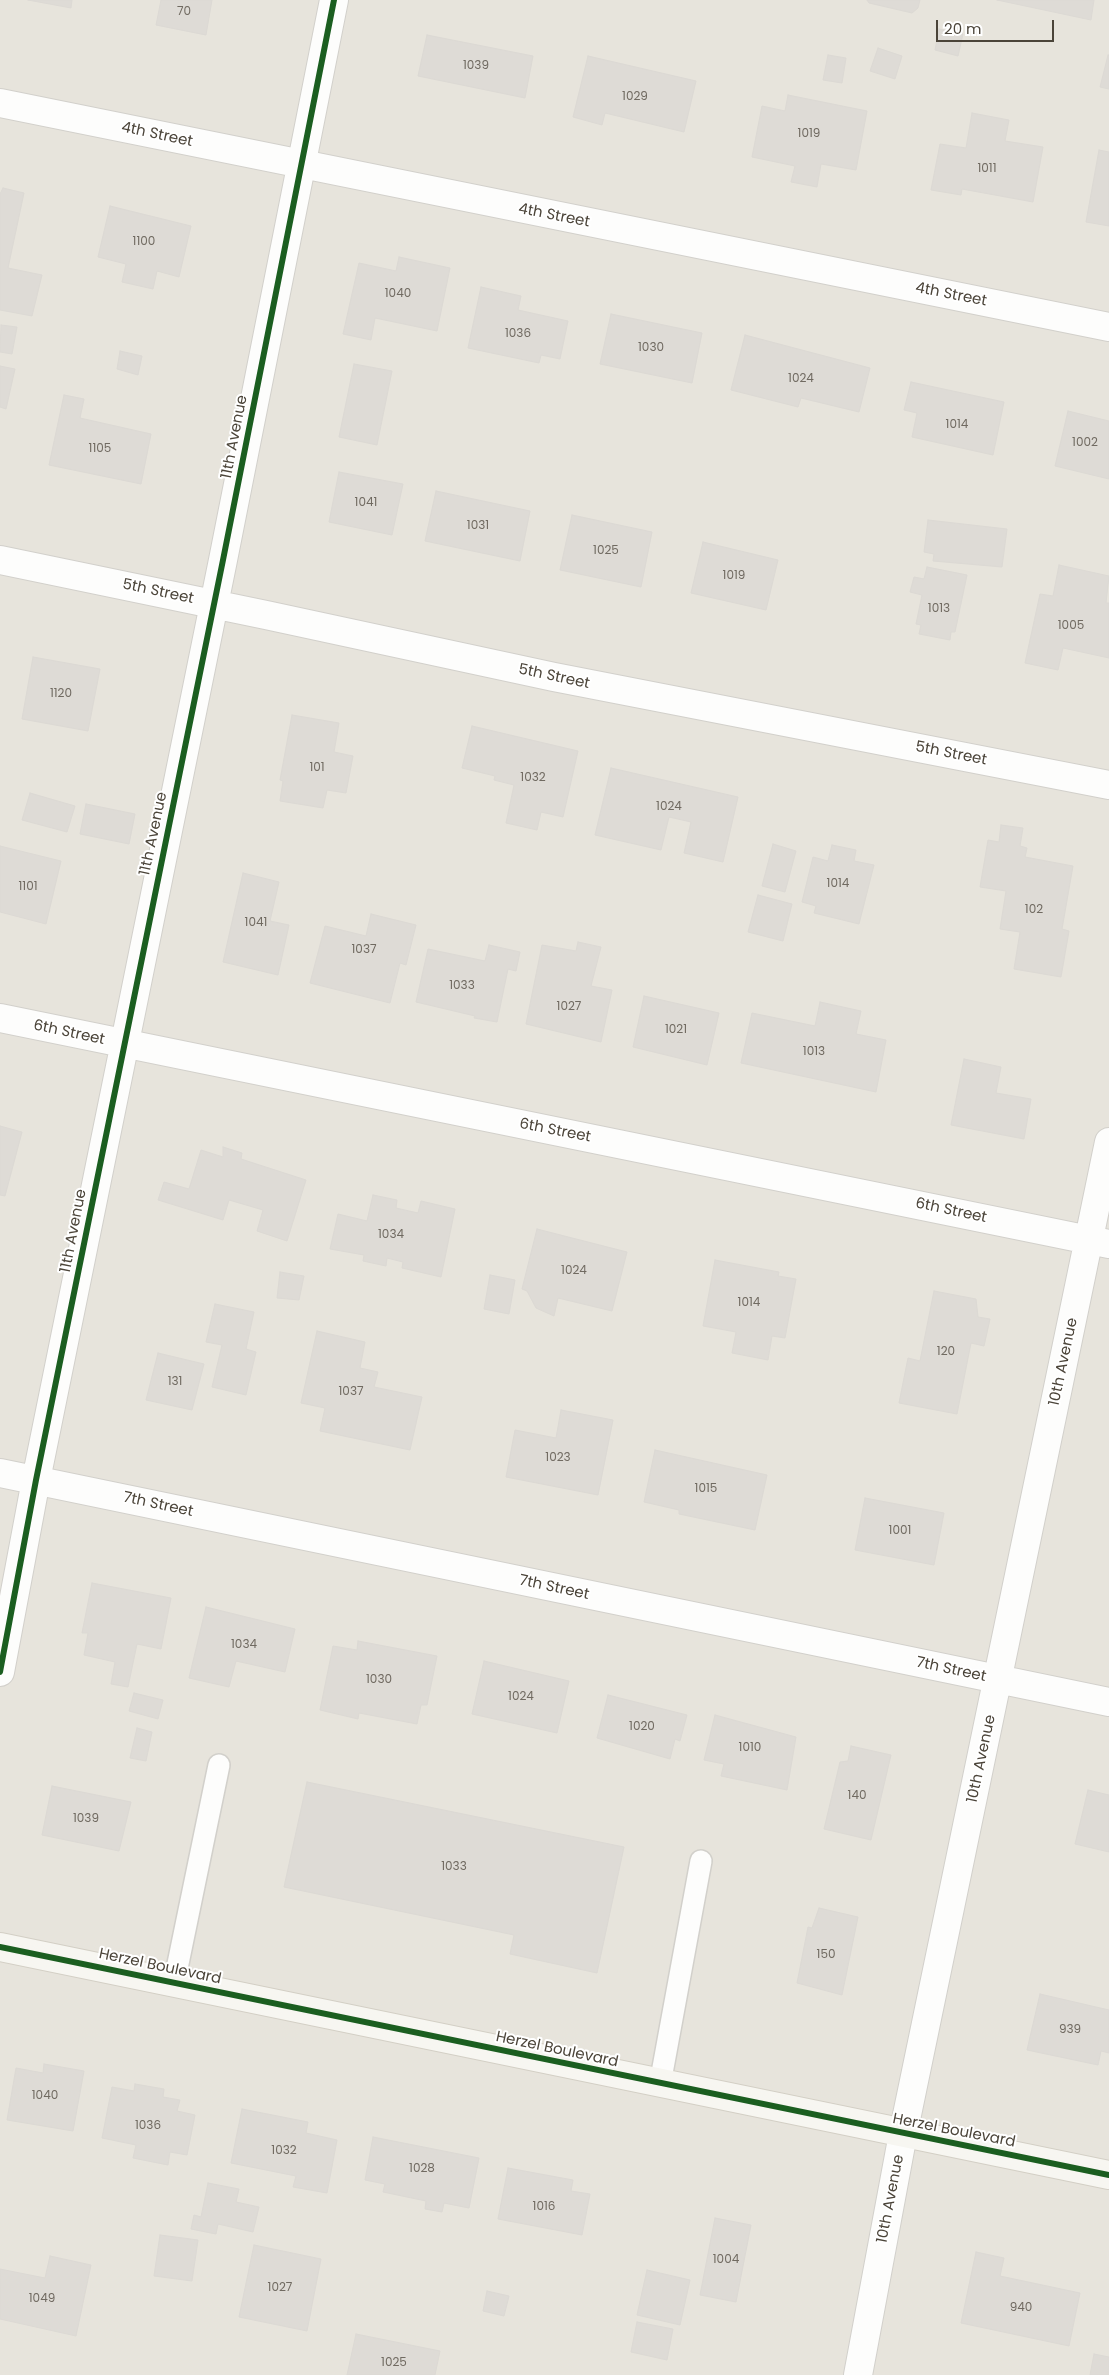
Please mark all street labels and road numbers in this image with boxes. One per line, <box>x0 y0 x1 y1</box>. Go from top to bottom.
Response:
street label: 4th Street <box>120 119 194 151</box>
street label: 4th Street <box>517 200 591 232</box>
street label: 4th Street <box>914 279 988 311</box>
street label: 11th Avenue <box>218 394 252 480</box>
street label: 5th Street <box>121 576 195 608</box>
street label: 5th Street <box>517 661 591 693</box>
street label: 5th Street <box>914 738 988 770</box>
street label: 11th Avenue <box>136 791 172 877</box>
street label: 6th Street <box>32 1017 106 1049</box>
street label: 6th Street <box>518 1115 592 1147</box>
street label: 11th Avenue <box>57 1188 91 1274</box>
street label: 6th Street <box>914 1195 988 1227</box>
street label: 10th Avenue <box>1046 1316 1082 1408</box>
street label: 7th Street <box>121 1489 195 1521</box>
street label: 7th Street <box>517 1572 591 1604</box>
street label: 7th Street <box>914 1654 988 1686</box>
street label: 10th Avenue <box>964 1713 1000 1805</box>
street label: Herzel Boulevard <box>97 1945 223 1989</box>
street label: Herzel Boulevard <box>494 2028 620 2072</box>
street label: Herzel Boulevard <box>891 2110 1017 2152</box>
street label: 10th Avenue <box>874 2153 908 2245</box>

